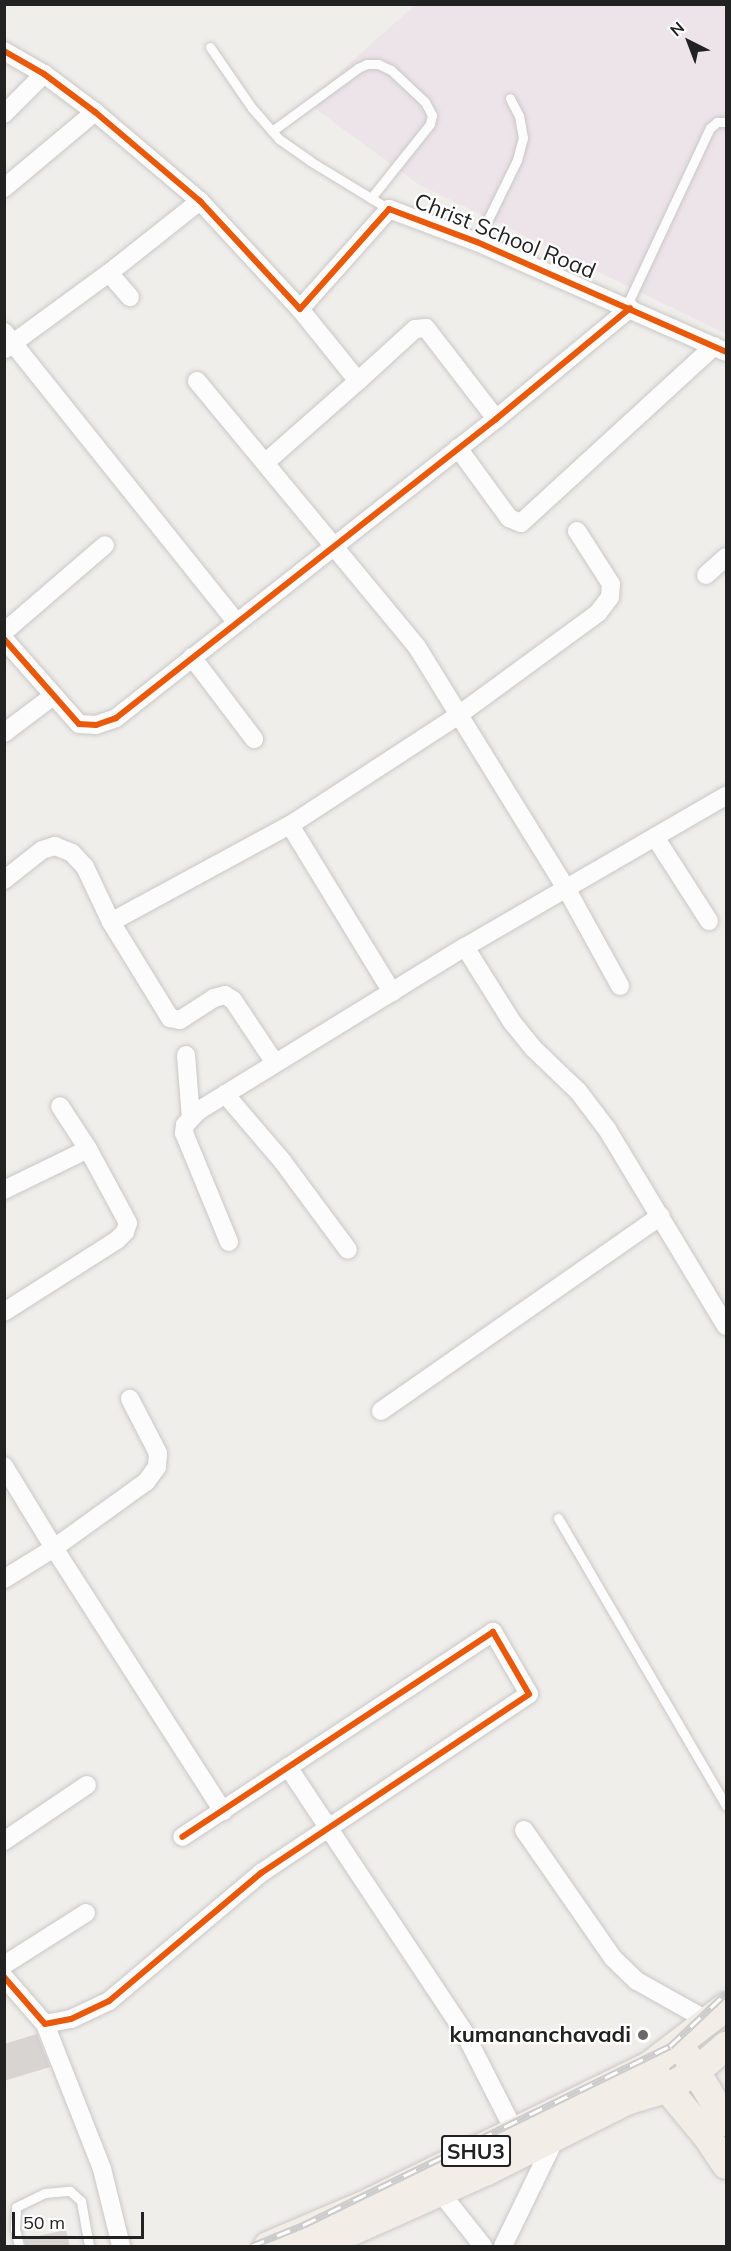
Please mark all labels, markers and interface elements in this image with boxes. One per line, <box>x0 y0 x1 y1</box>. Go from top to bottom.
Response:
north arrow <box>659 12 719 72</box>
text: N <box>666 17 688 40</box>
street label: Christ School Road <box>411 188 599 284</box>
place label: kumananchavadi <box>450 2022 631 2048</box>
marker: kumananchavadi <box>636 2028 650 2042</box>
road number: SHU3 <box>440 2133 512 2169</box>
scale bar <box>15 2200 147 2238</box>
text: 50 m <box>23 2211 65 2234</box>

